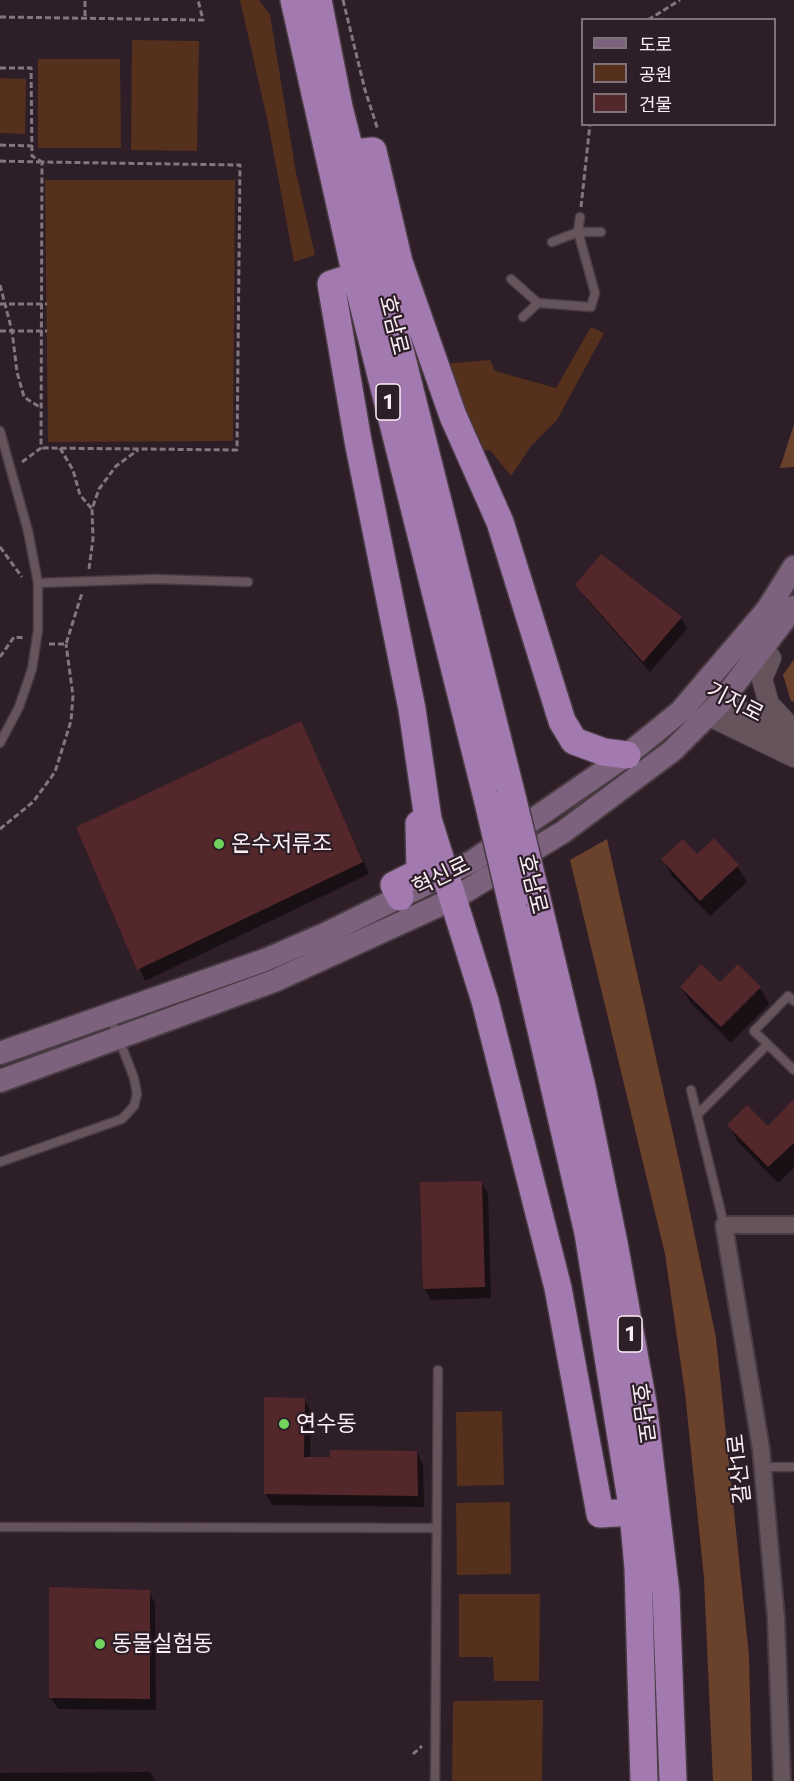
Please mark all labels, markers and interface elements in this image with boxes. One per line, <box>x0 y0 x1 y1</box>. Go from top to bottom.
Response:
legend <box>581 18 776 126</box>
text: 도로 <box>639 33 672 55</box>
text: 공원 <box>639 63 672 85</box>
text: 건물 <box>639 93 672 115</box>
street label: 호남로 <box>374 292 414 358</box>
road number: 1 <box>376 384 400 420</box>
street label: 기지로 <box>702 676 768 728</box>
place label: 온수저류조 <box>231 831 332 857</box>
marker: 온수저류조 <box>212 837 226 851</box>
street label: 혁신로 <box>408 851 474 901</box>
street label: 호남로 <box>513 851 553 917</box>
road number: 1 <box>618 1316 642 1352</box>
street label: 호남로 <box>626 1381 660 1445</box>
place label: 연수동 <box>296 1411 357 1437</box>
marker: 연수동 <box>277 1417 291 1431</box>
street label: 갈산1로 <box>722 1433 756 1505</box>
place label: 동물실험동 <box>112 1631 213 1657</box>
marker: 동물실험동 <box>93 1637 107 1651</box>

